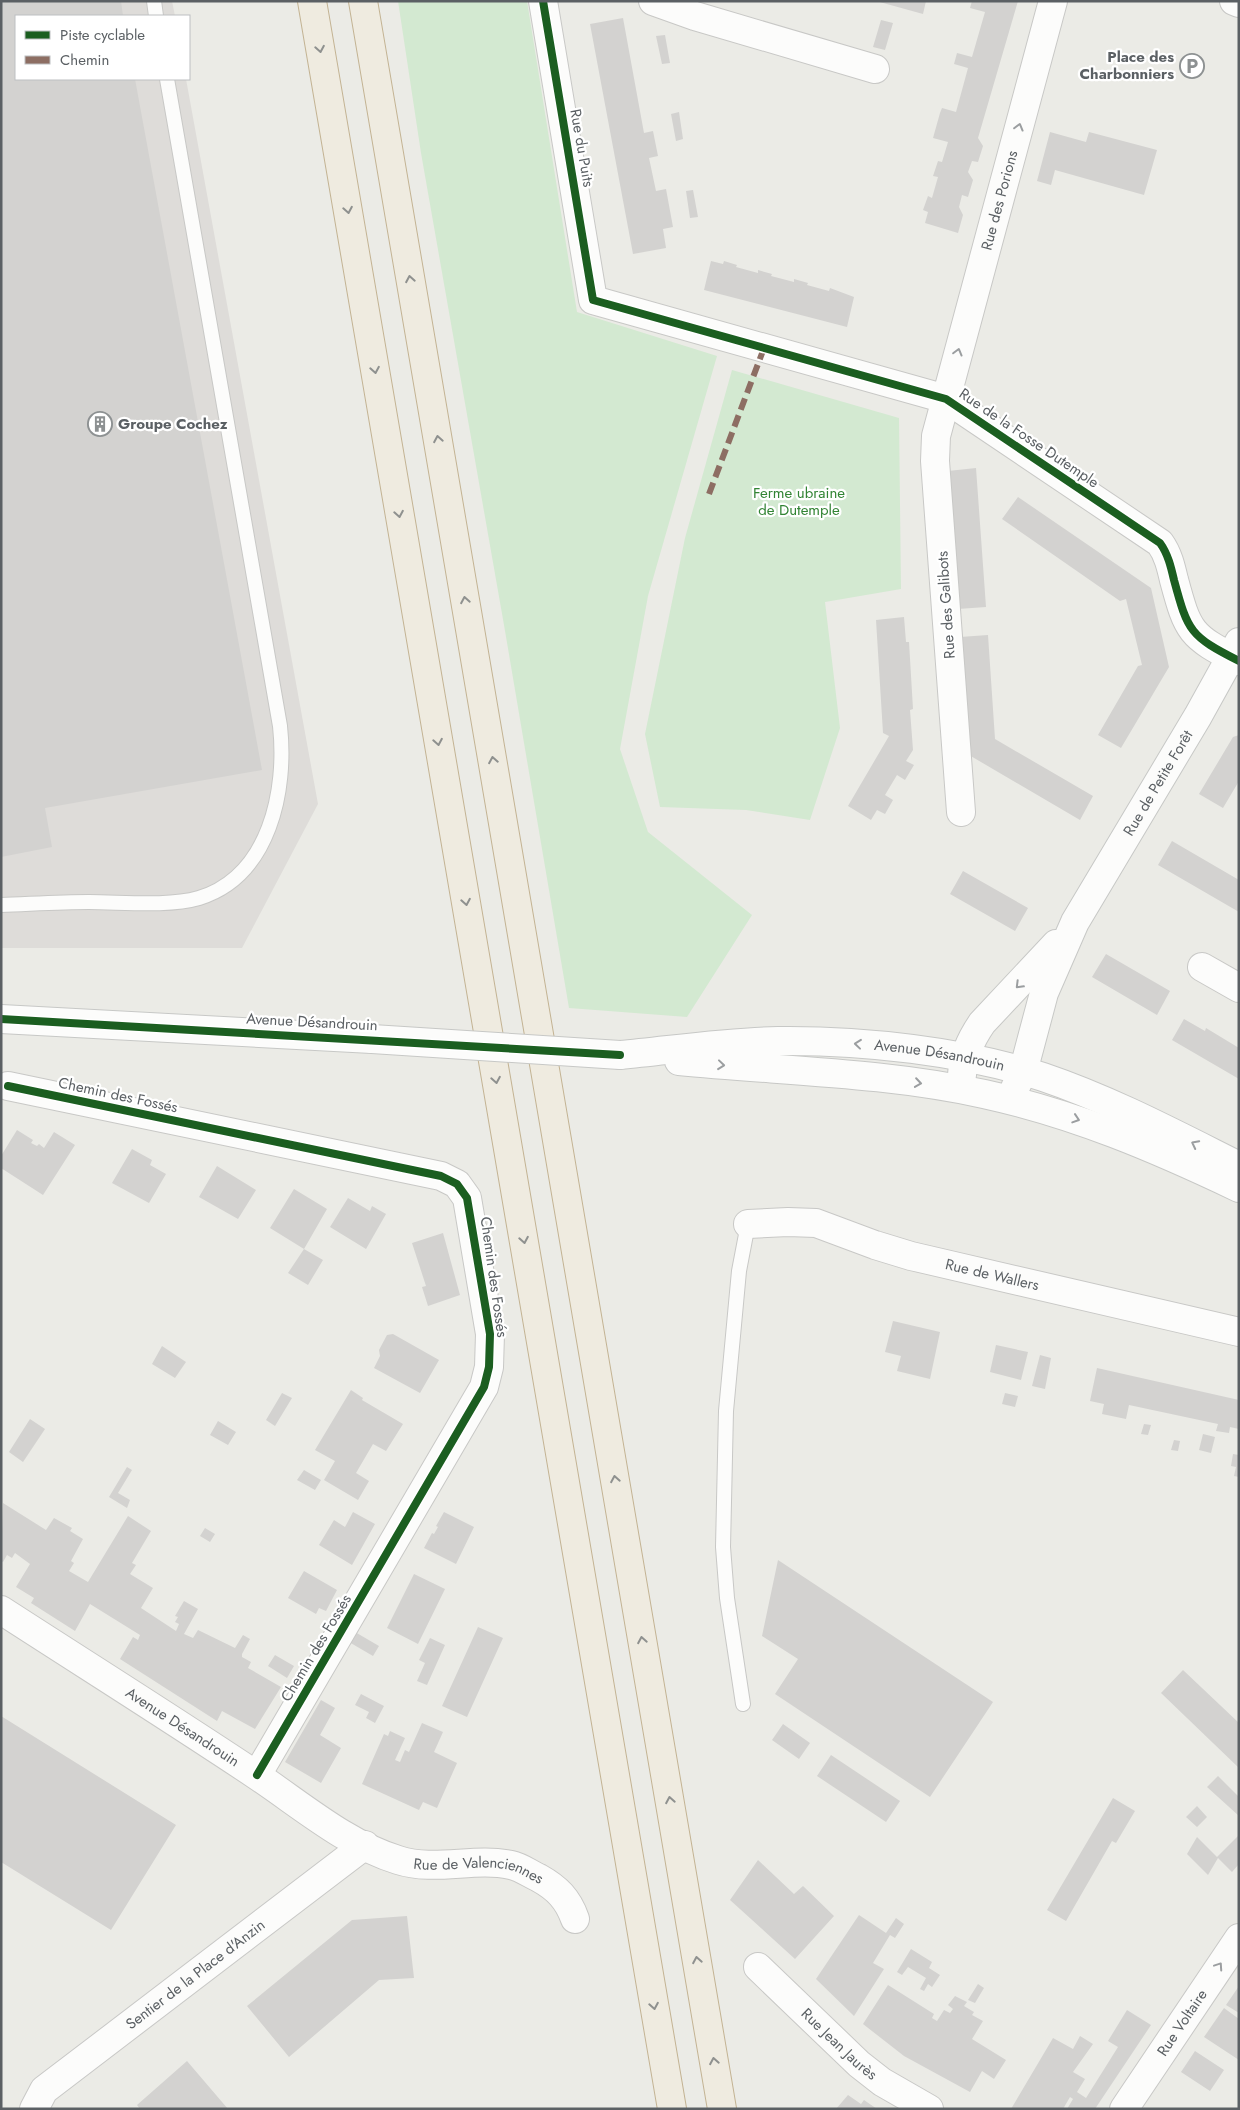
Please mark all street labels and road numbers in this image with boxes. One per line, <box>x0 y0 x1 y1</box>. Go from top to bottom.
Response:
street label: Rue du Puits <box>564 107 600 189</box>
street label: Rue des Porions <box>975 148 1023 253</box>
street label: Rue de la Fosse Dutemple <box>955 383 1104 493</box>
street label: Rue des Galibots <box>931 550 961 660</box>
street label: Rue de Petite Forêt <box>1118 726 1198 840</box>
street label: Avenue Désandrouin <box>246 1008 378 1036</box>
street label: Avenue Désandrouin <box>873 1034 1007 1077</box>
street label: Chemin des Fossés <box>56 1072 180 1118</box>
street label: Chemin des Fossés <box>475 1215 513 1339</box>
street label: Rue de Wallers <box>943 1253 1041 1296</box>
street label: Chemin des Fossés <box>275 1590 357 1706</box>
street label: Avenue Désandrouin <box>121 1682 244 1772</box>
street label: Rue de Valenciennes <box>412 1852 548 1889</box>
street label: Sentier de la Place d'Anzin <box>121 1914 270 2035</box>
street label: Rue Voltaire <box>1152 1985 1213 2060</box>
street label: Rue Jean Jaurès <box>796 2003 882 2085</box>

